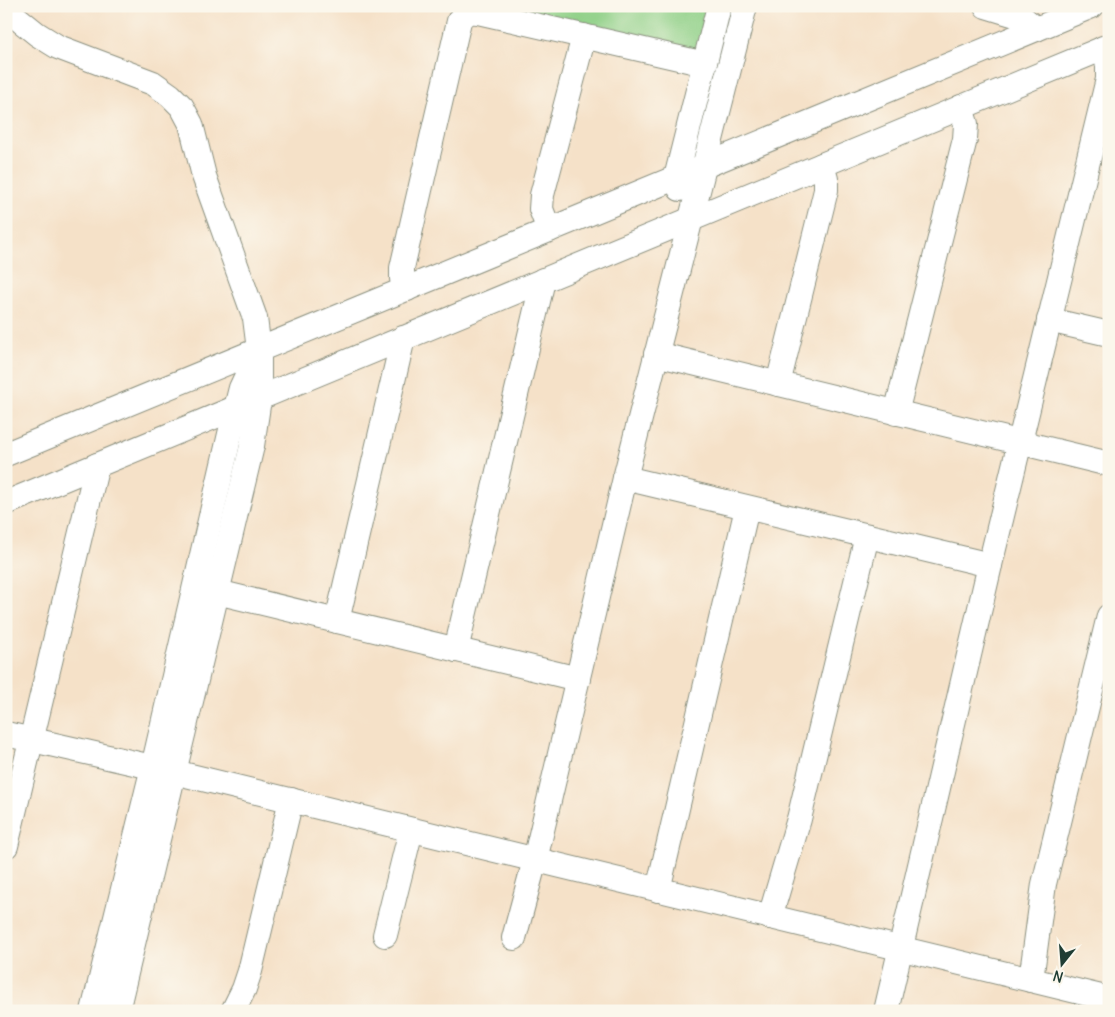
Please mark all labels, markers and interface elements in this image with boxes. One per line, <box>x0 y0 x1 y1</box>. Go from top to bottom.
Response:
north arrow <box>1038 940 1088 990</box>
text: N <box>1051 966 1065 986</box>

